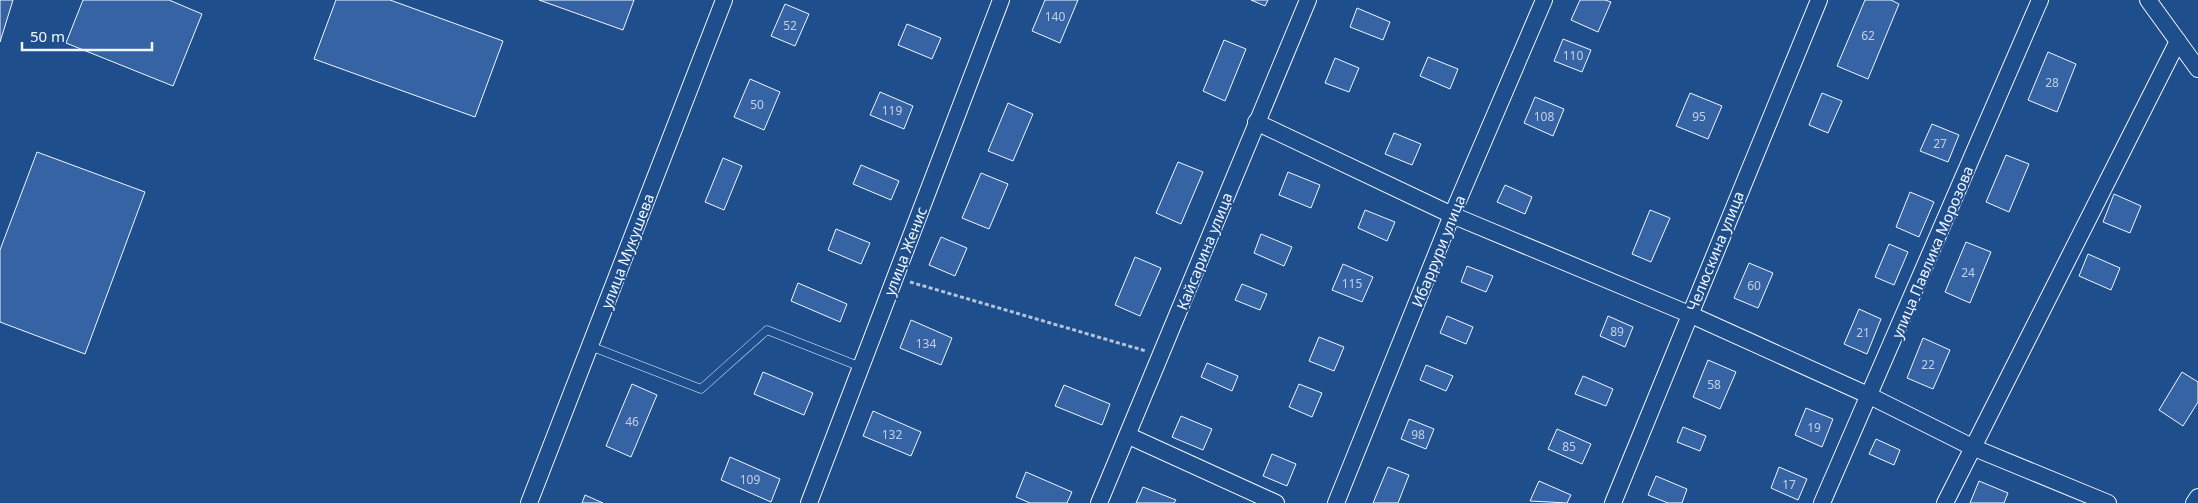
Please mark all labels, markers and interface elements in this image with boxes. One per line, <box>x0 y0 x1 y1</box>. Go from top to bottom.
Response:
house number: 140 <box>1045 8 1065 25</box>
house number: 52 <box>783 17 797 34</box>
scale bar <box>22 20 152 52</box>
text: 50 m <box>30 26 65 46</box>
house number: 62 <box>1861 27 1875 44</box>
house number: 110 <box>1563 47 1583 64</box>
house number: 28 <box>2045 74 2059 91</box>
house number: 50 <box>750 96 764 113</box>
house number: 119 <box>882 102 902 119</box>
house number: 108 <box>1534 108 1554 125</box>
house number: 95 <box>1692 108 1706 125</box>
house number: 27 <box>1933 135 1947 152</box>
street label: улица Павлика Морозова <box>1886 163 1978 341</box>
street label: Челюскина улица <box>1682 188 1748 314</box>
street label: Кайсарина улица <box>1171 189 1237 313</box>
street label: улица Мукушева <box>596 191 658 311</box>
street label: Ибаррури улица <box>1406 192 1470 310</box>
street label: улица Женис <box>879 204 931 298</box>
house number: 24 <box>1961 264 1975 281</box>
house number: 115 <box>1342 275 1362 292</box>
house number: 60 <box>1747 277 1761 294</box>
house number: 89 <box>1610 323 1624 340</box>
house number: 21 <box>1856 324 1870 341</box>
house number: 134 <box>916 335 936 352</box>
house number: 22 <box>1921 356 1935 373</box>
house number: 58 <box>1707 376 1721 393</box>
house number: 46 <box>625 413 639 430</box>
house number: 19 <box>1807 419 1821 436</box>
house number: 132 <box>882 426 902 443</box>
house number: 98 <box>1411 426 1425 443</box>
house number: 85 <box>1562 438 1576 455</box>
house number: 109 <box>740 471 760 488</box>
house number: 17 <box>1782 476 1796 493</box>

